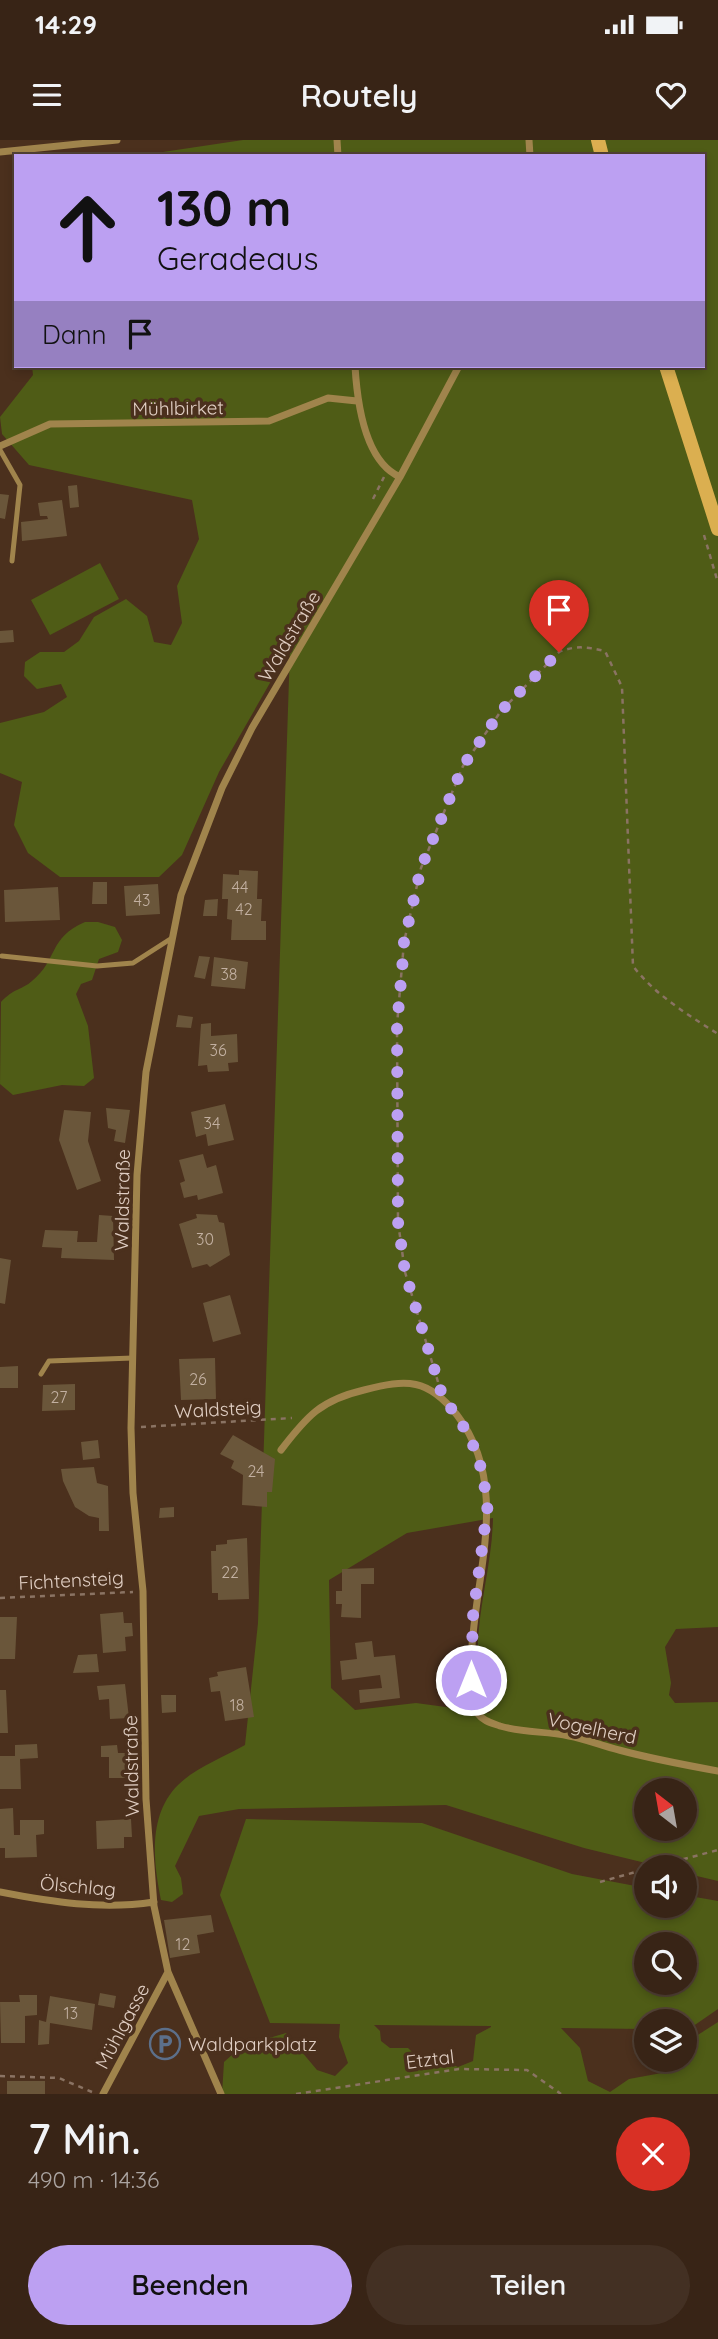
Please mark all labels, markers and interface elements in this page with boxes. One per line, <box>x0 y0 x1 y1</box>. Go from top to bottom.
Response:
text: 14:29 <box>35 8 97 41</box>
text: Routely <box>300 75 418 115</box>
icon: menu <box>28 76 66 114</box>
icon: heart <box>652 76 690 114</box>
text: 130 m <box>157 177 291 238</box>
icon: ahead <box>42 182 133 273</box>
text: Geradeaus <box>157 238 319 278</box>
icon: arrive <box>121 315 159 353</box>
text: Dann <box>42 318 107 351</box>
street label: Mühlbirket <box>132 395 224 421</box>
pin <box>529 580 589 652</box>
street label: Waldstraße <box>253 586 325 686</box>
icon: arrive <box>540 591 578 629</box>
house number: 44 <box>232 877 248 897</box>
house number: 43 <box>134 890 150 910</box>
house number: 42 <box>235 899 253 919</box>
house number: 38 <box>220 964 238 984</box>
house number: 36 <box>210 1040 227 1060</box>
house number: 34 <box>204 1113 220 1133</box>
street label: Waldstraße <box>109 1149 135 1251</box>
house number: 30 <box>196 1229 214 1249</box>
house number: 26 <box>189 1369 207 1389</box>
house number: 27 <box>51 1387 67 1407</box>
street label: Waldsteig <box>174 1395 262 1423</box>
house number: 24 <box>247 1461 265 1481</box>
house number: 22 <box>221 1562 239 1582</box>
street label: Fichtensteig <box>18 1565 124 1595</box>
position arrow <box>434 1643 508 1717</box>
house number: 18 <box>230 1695 244 1715</box>
street label: Vogelherd <box>545 1707 639 1749</box>
street label: Waldstraße <box>118 1715 144 1817</box>
north arrow <box>634 1778 696 1841</box>
map controls <box>634 1778 697 2072</box>
button: sound <box>634 1855 697 1918</box>
street label: Ölschlag <box>39 1871 117 1901</box>
button: search <box>634 1932 697 1995</box>
house number: 12 <box>176 1934 191 1954</box>
street label: Mühlgasse <box>89 1979 155 2073</box>
house number: 13 <box>64 2003 78 2023</box>
button: layers <box>634 2009 697 2072</box>
parking icon: Waldparkplatz <box>148 2027 182 2061</box>
place label: Waldparkplatz <box>188 2032 317 2056</box>
street label: Etztal <box>404 2044 456 2074</box>
text: 7 Min. <box>28 2112 141 2165</box>
button: close <box>616 2117 690 2191</box>
text: 490 m · 14:36 <box>28 2165 160 2194</box>
button: Beenden <box>28 2245 352 2325</box>
button: Teilen <box>366 2245 690 2325</box>

